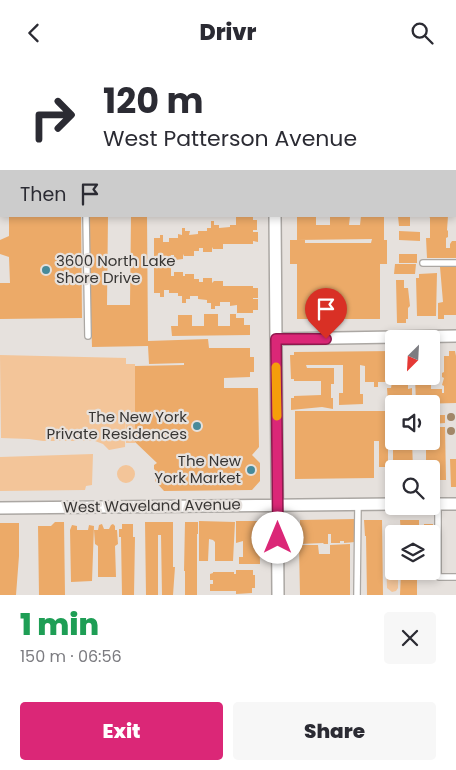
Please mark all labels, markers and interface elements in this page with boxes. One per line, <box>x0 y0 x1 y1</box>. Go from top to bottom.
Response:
text: Drivr <box>200 17 256 48</box>
icon: back <box>20 19 48 47</box>
icon: search <box>408 19 436 47</box>
text: 120 m <box>103 76 203 125</box>
icon: right <box>20 85 85 150</box>
text: West Patterson Avenue <box>103 123 357 154</box>
icon: arrive <box>76 180 104 208</box>
text: Then <box>20 181 66 208</box>
place label: 3600 North Lake Shore Drive <box>56 250 176 288</box>
marker: 3600 North Lake Shore Drive <box>40 264 52 276</box>
pin <box>305 288 347 339</box>
icon: arrive <box>312 295 340 323</box>
north arrow <box>385 330 440 385</box>
map controls <box>385 330 440 580</box>
button: sound <box>385 395 440 450</box>
place label: The New York Private Residences <box>46 406 187 444</box>
marker: The New York Private Residences <box>191 420 203 432</box>
place label: The New York Market <box>154 450 242 488</box>
button: search <box>385 460 440 515</box>
marker: The New York Market <box>245 464 257 476</box>
street label: West Waveland Avenue <box>63 493 241 518</box>
position arrow <box>251 511 303 563</box>
button: layers <box>385 525 440 580</box>
text: 1 min <box>20 603 99 646</box>
button: close <box>384 612 436 664</box>
text: 150 m · 06:56 <box>20 645 122 668</box>
button: Exit <box>20 702 223 760</box>
button: Share <box>233 702 436 760</box>

